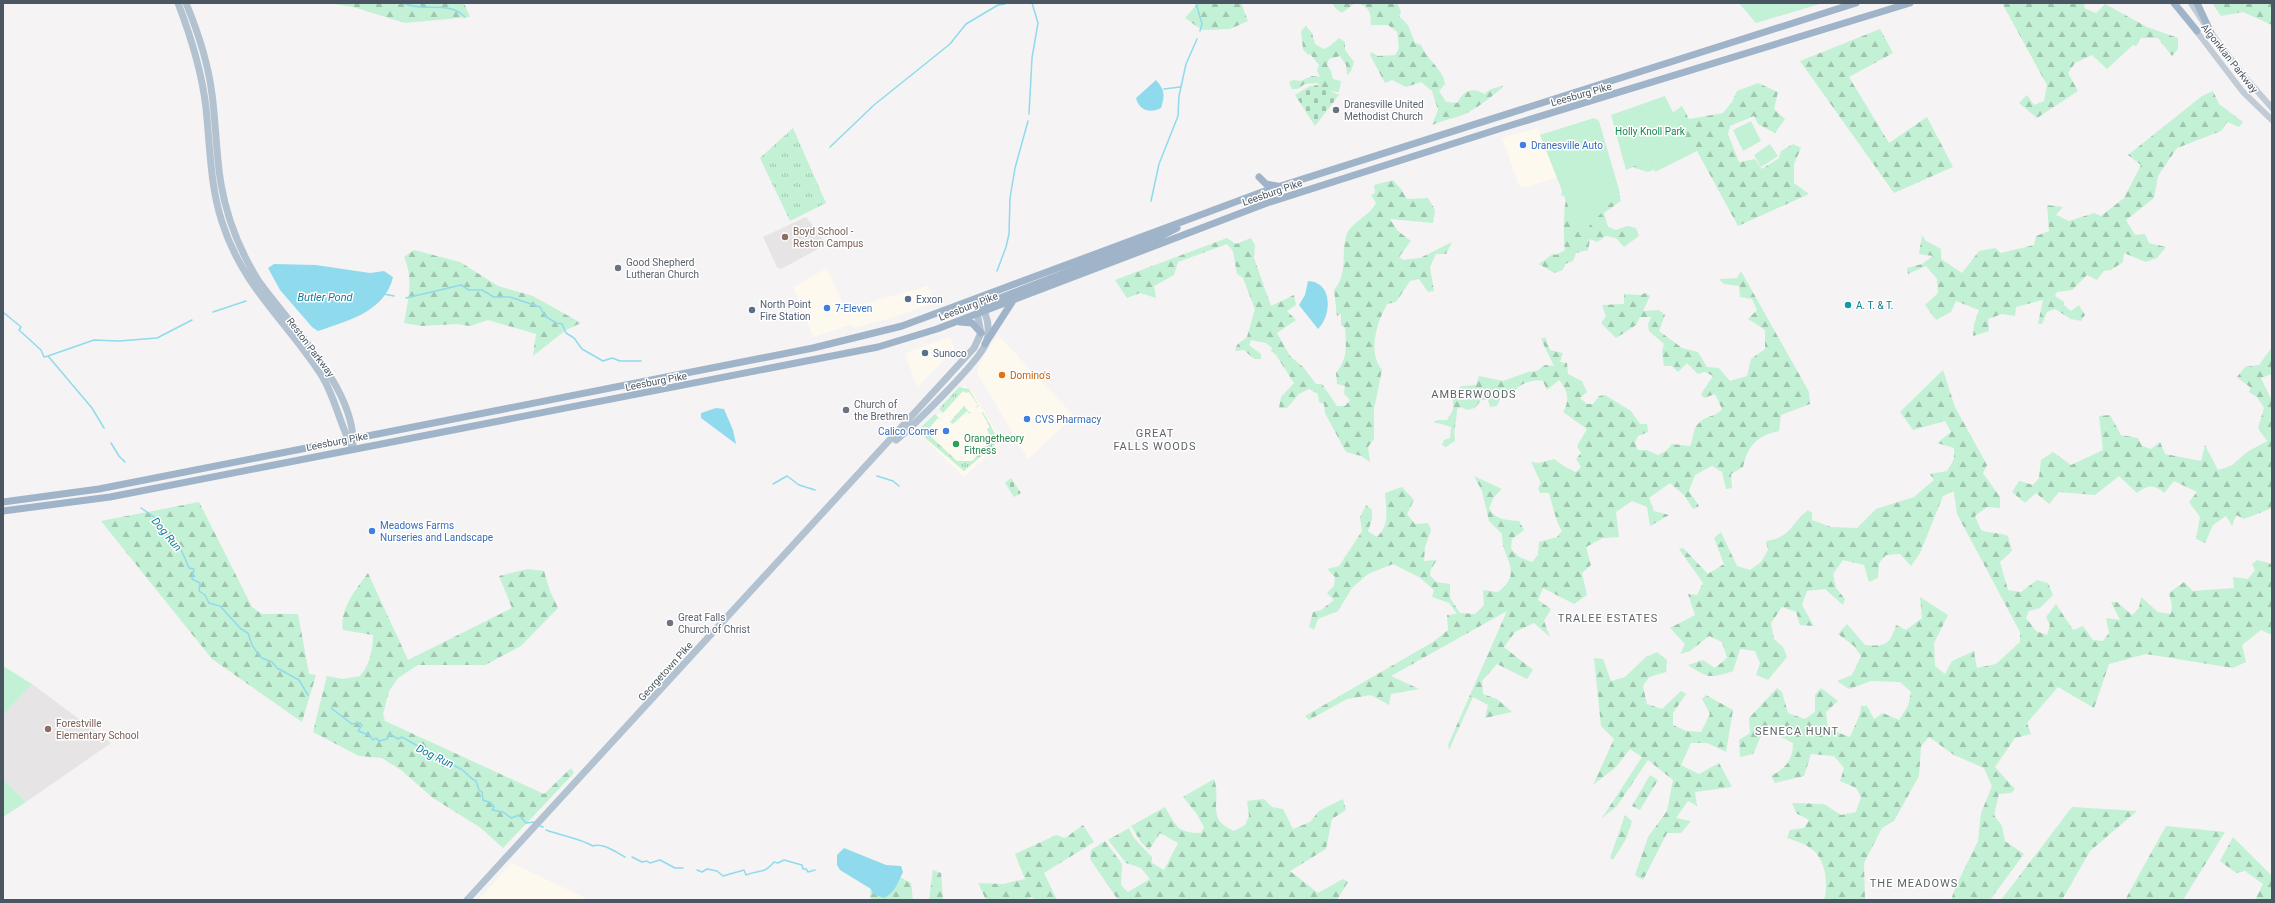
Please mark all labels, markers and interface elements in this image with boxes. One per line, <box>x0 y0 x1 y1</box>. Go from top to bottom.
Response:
street label: Algonkian Parkway <box>2199 22 2260 95</box>
street label: Leesburg Pike <box>1549 81 1613 108</box>
place label: Dranesville United Methodist Church <box>1344 99 1424 122</box>
marker: Dranesville United Methodist Church <box>1331 105 1341 115</box>
park label: Holly Knoll Park <box>1615 126 1686 137</box>
marker: Dranesville Auto <box>1518 140 1528 150</box>
place label: Dranesville Auto <box>1531 140 1603 151</box>
street label: Leesburg Pike <box>1241 177 1304 208</box>
place label: Boyd School - Reston Campus <box>793 226 864 249</box>
marker: Boyd School - Reston Campus <box>780 232 790 242</box>
place label: Good Shepherd Lutheran Church <box>626 257 699 280</box>
marker: Good Shepherd Lutheran Church <box>613 263 623 273</box>
street label: Leesburg Pike <box>937 290 999 323</box>
water label: Butler Pond <box>297 291 354 304</box>
marker: Exxon <box>903 294 913 304</box>
place label: Exxon <box>916 294 943 305</box>
place label: North Point Fire Station <box>760 299 811 322</box>
marker: A. T. & T. <box>1843 300 1853 310</box>
place label: A. T. & T. <box>1856 300 1894 311</box>
marker: 7-Eleven <box>822 303 832 313</box>
place label: 7-Eleven <box>835 303 872 314</box>
marker: North Point Fire Station <box>747 305 757 315</box>
street label: Reston Parkway <box>285 316 337 379</box>
marker: Sunoco <box>920 348 930 358</box>
place label: Sunoco <box>933 348 967 359</box>
street label: Leesburg Pike <box>624 370 688 393</box>
marker: Domino's <box>997 370 1007 380</box>
place label: Domino's <box>1010 370 1051 381</box>
district label: AMBERWOODS <box>1431 388 1517 401</box>
place label: Church of the Brethren <box>854 399 908 422</box>
marker: Church of the Brethren <box>841 405 851 415</box>
marker: CVS Pharmacy <box>1022 414 1032 424</box>
place label: CVS Pharmacy <box>1035 414 1101 425</box>
place label: Calico Corner <box>878 426 939 437</box>
marker: Calico Corner <box>941 426 951 436</box>
district label: GREAT FALLS WOODS <box>1113 427 1197 453</box>
street label: Leesburg Pike <box>305 430 369 453</box>
place label: Orangetheory Fitness <box>964 433 1024 456</box>
marker: Orangetheory Fitness <box>951 439 961 449</box>
water label: Dog Run <box>149 515 185 554</box>
place label: Meadows Farms Nurseries and Landscape <box>380 520 493 543</box>
marker: Meadows Farms Nurseries and Landscape <box>367 526 377 536</box>
place label: Great Falls Church of Christ <box>678 612 750 635</box>
district label: TRALEE ESTATES <box>1558 612 1658 625</box>
marker: Great Falls Church of Christ <box>665 618 675 628</box>
street label: Georgetown Pike <box>636 640 695 703</box>
place label: Forestville Elementary School <box>56 718 139 741</box>
marker: Forestville Elementary School <box>43 724 53 734</box>
district label: SENECA HUNT <box>1755 725 1839 738</box>
water label: Dog Run <box>414 742 456 771</box>
district label: THE MEADOWS <box>1870 877 1958 890</box>

